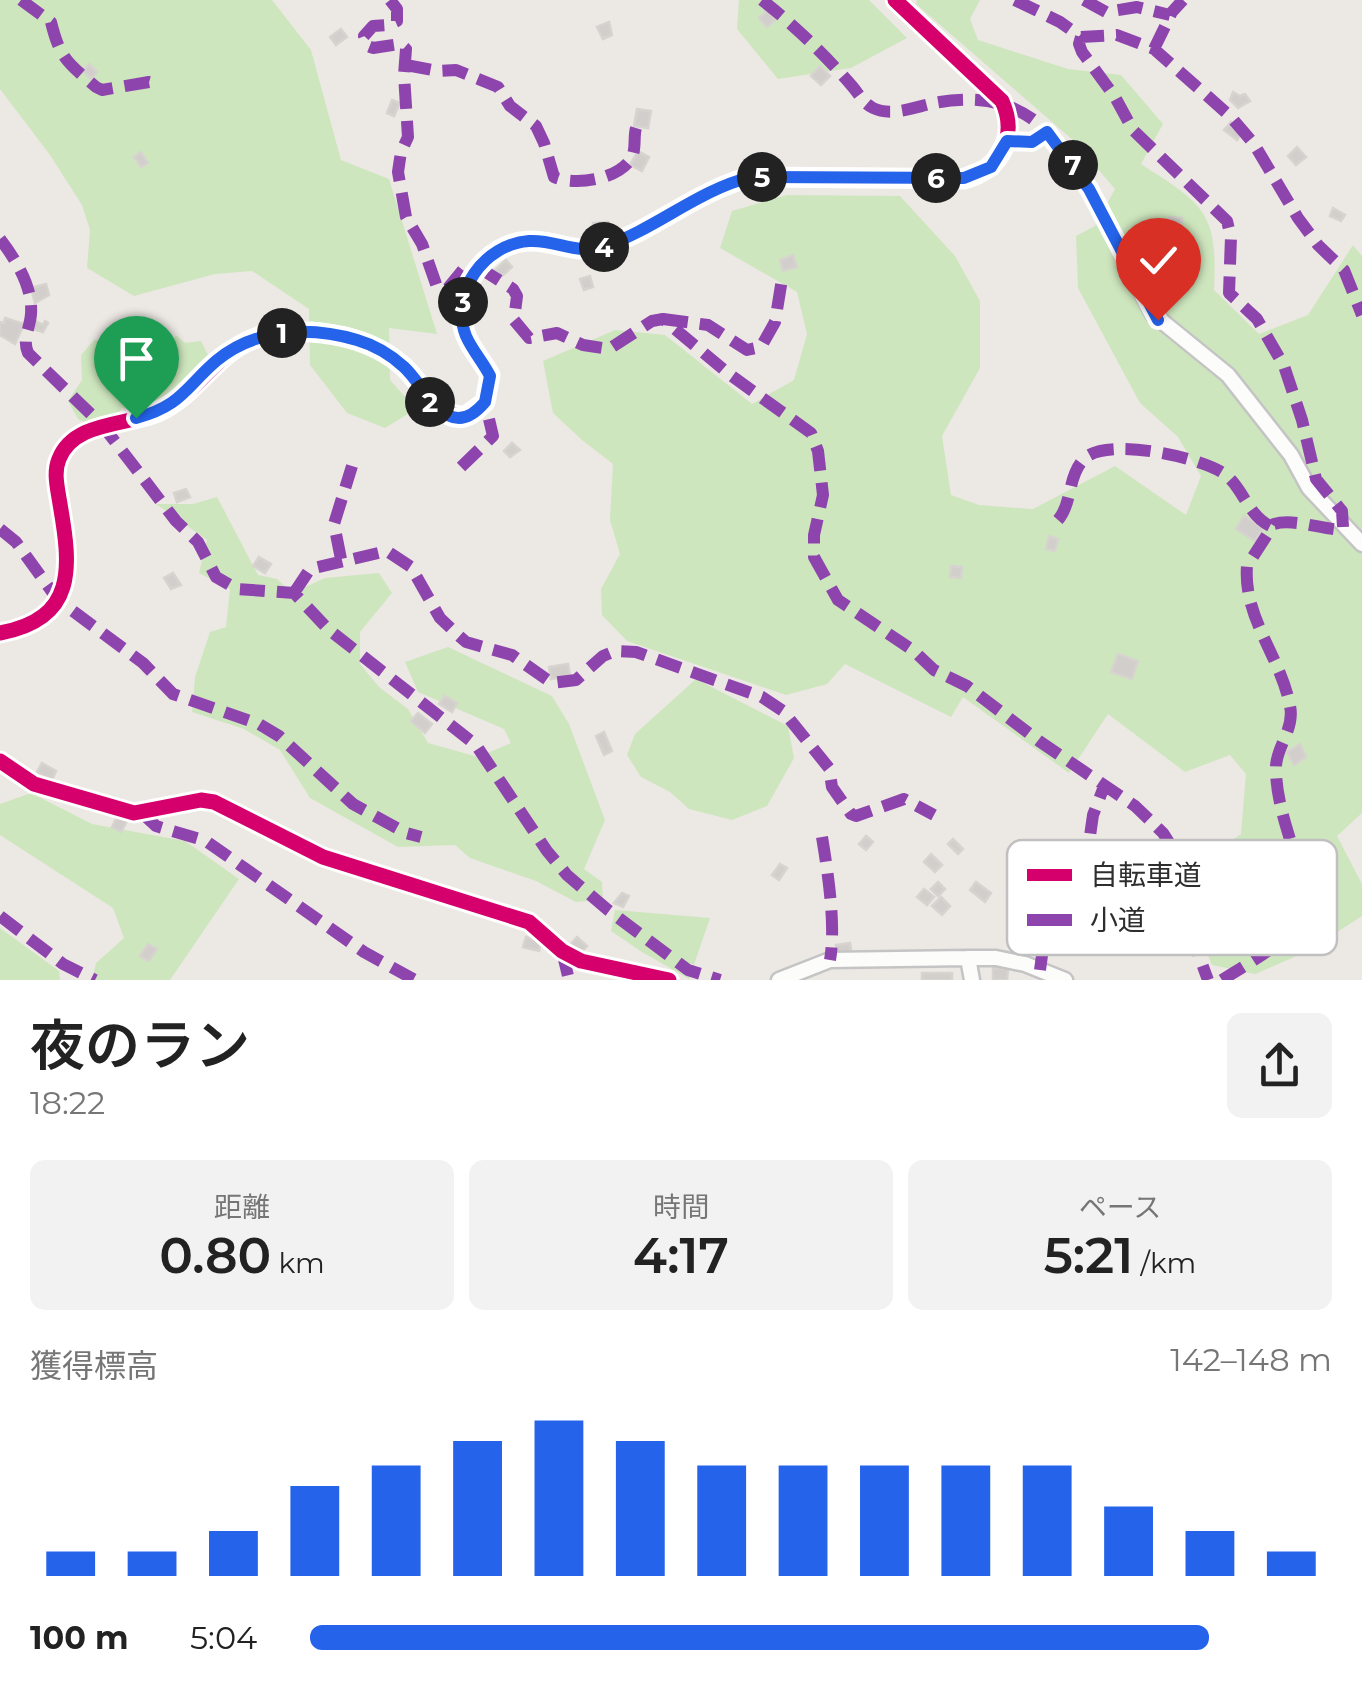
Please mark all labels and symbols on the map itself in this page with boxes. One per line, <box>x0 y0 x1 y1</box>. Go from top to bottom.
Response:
pin: 7 <box>1048 140 1098 190</box>
pin: 5 <box>737 152 787 202</box>
pin: 6 <box>911 153 961 203</box>
pin <box>1116 218 1201 321</box>
pin: 4 <box>579 222 629 272</box>
pin: 3 <box>438 277 488 327</box>
pin: 1 <box>257 308 307 358</box>
pin <box>94 316 179 419</box>
pin: 2 <box>405 377 455 427</box>
legend <box>1007 840 1337 955</box>
text: 自転車道 <box>1090 858 1202 892</box>
text: 小道 <box>1090 903 1146 937</box>

